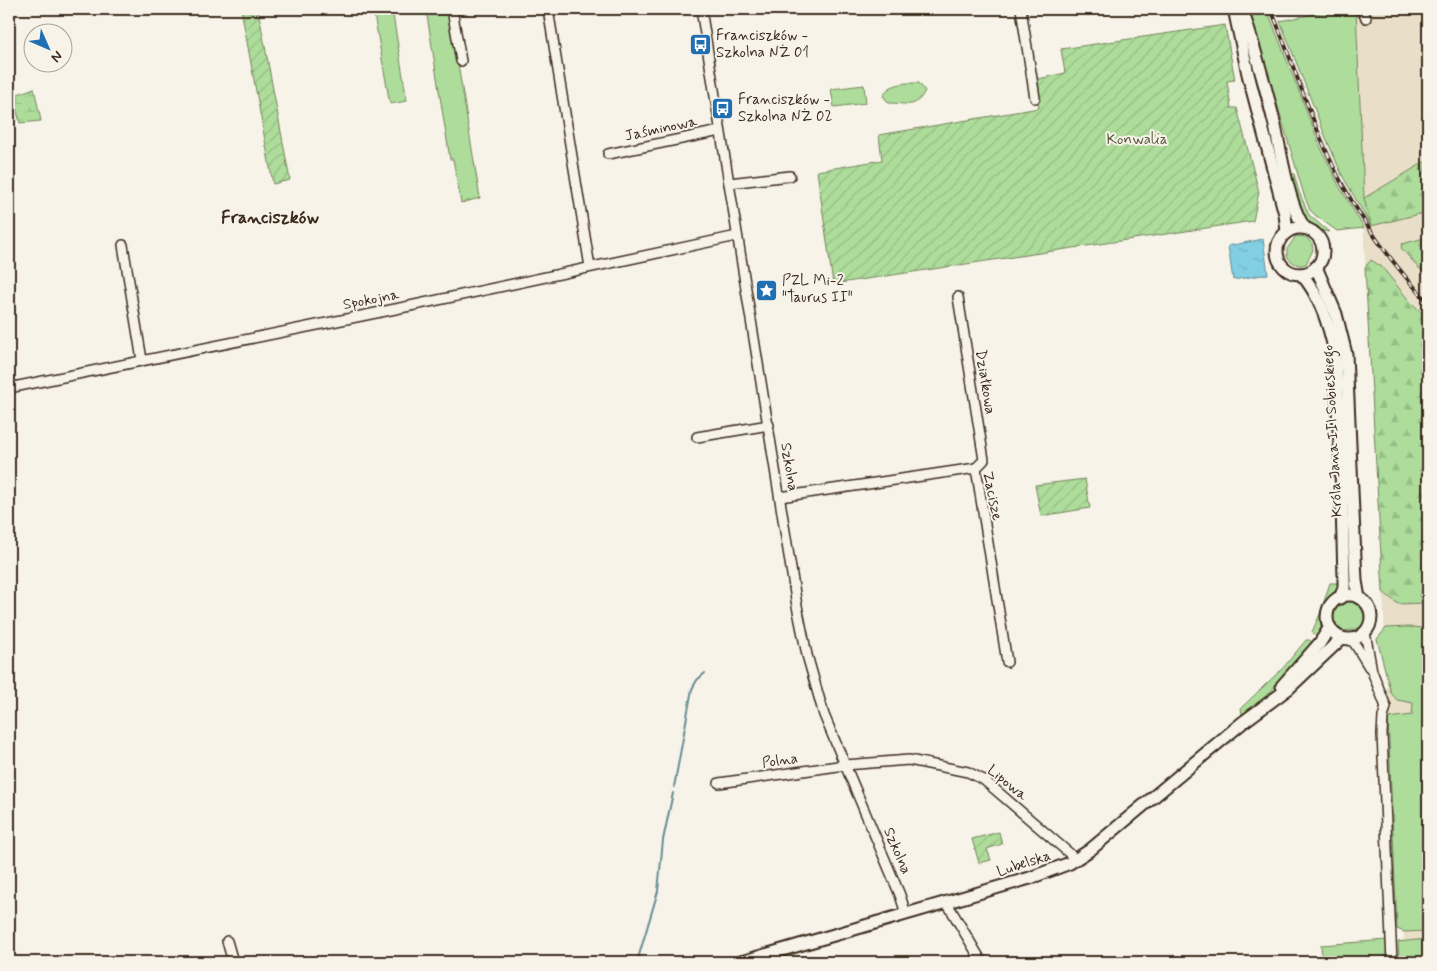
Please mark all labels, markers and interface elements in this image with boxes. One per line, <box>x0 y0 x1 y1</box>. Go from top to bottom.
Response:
north arrow <box>22 22 72 72</box>
place label: Franciszków - Szkolna NŻ 01 <box>716 26 809 63</box>
bus stop icon: Franciszków - Szkolna NŻ 01 <box>688 33 712 57</box>
text: N <box>47 47 66 66</box>
place label: Franciszków - Szkolna NŻ 02 <box>738 90 832 127</box>
bus stop icon: Franciszków - Szkolna NŻ 02 <box>710 97 734 121</box>
street label: Jaśminowa <box>623 111 700 146</box>
park label: Konwalia <box>1106 130 1168 150</box>
district label: Franciszków <box>221 206 319 230</box>
place label: PZL Mi-2 "Taurus II" <box>782 271 853 308</box>
place icon: PZL Mi-2 "Taurus II" <box>754 278 778 302</box>
street label: Spokojna <box>341 285 402 315</box>
street label: Króla Jana III Sobieskiego <box>1318 344 1348 518</box>
street label: Działkowa <box>970 348 1000 416</box>
street label: Szkolna <box>775 441 803 493</box>
street label: Zacisze <box>977 470 1007 522</box>
street label: Polna <box>761 749 799 773</box>
street label: Lipowa <box>983 761 1032 806</box>
street label: Szkolna <box>878 825 916 877</box>
street label: Lubelska <box>994 846 1054 882</box>

